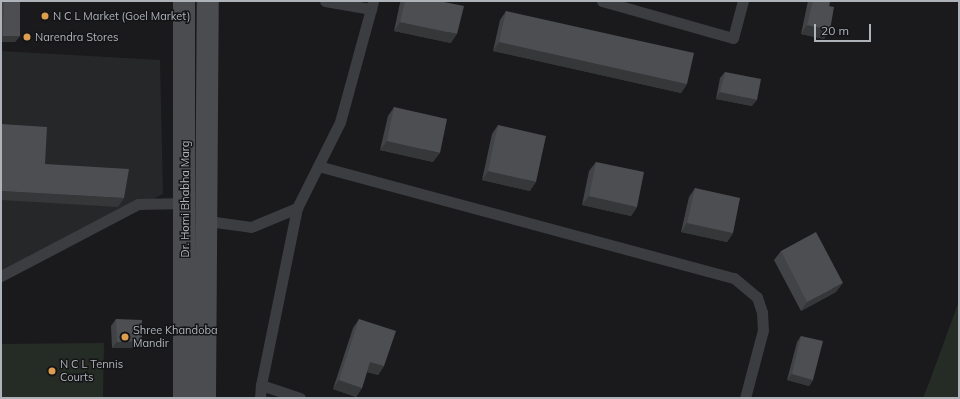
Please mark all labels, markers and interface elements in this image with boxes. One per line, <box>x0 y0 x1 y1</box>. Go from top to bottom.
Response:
place label: N C L Market (Goel Market) <box>53 9 191 23</box>
marker: N C L Market (Goel Market) <box>40 11 50 21</box>
scale bar <box>816 16 873 42</box>
text: 20 m <box>821 23 849 38</box>
place label: Narendra Stores <box>35 30 118 44</box>
marker: Narendra Stores <box>22 32 32 42</box>
street label: Dr. Homi Bhabha Marg <box>178 141 192 257</box>
place label: Shree Khandoba Mandir <box>133 324 218 350</box>
marker: Shree Khandoba Mandir <box>120 332 130 342</box>
place label: N C L Tennis Courts <box>60 358 123 384</box>
marker: N C L Tennis Courts <box>47 366 57 376</box>

